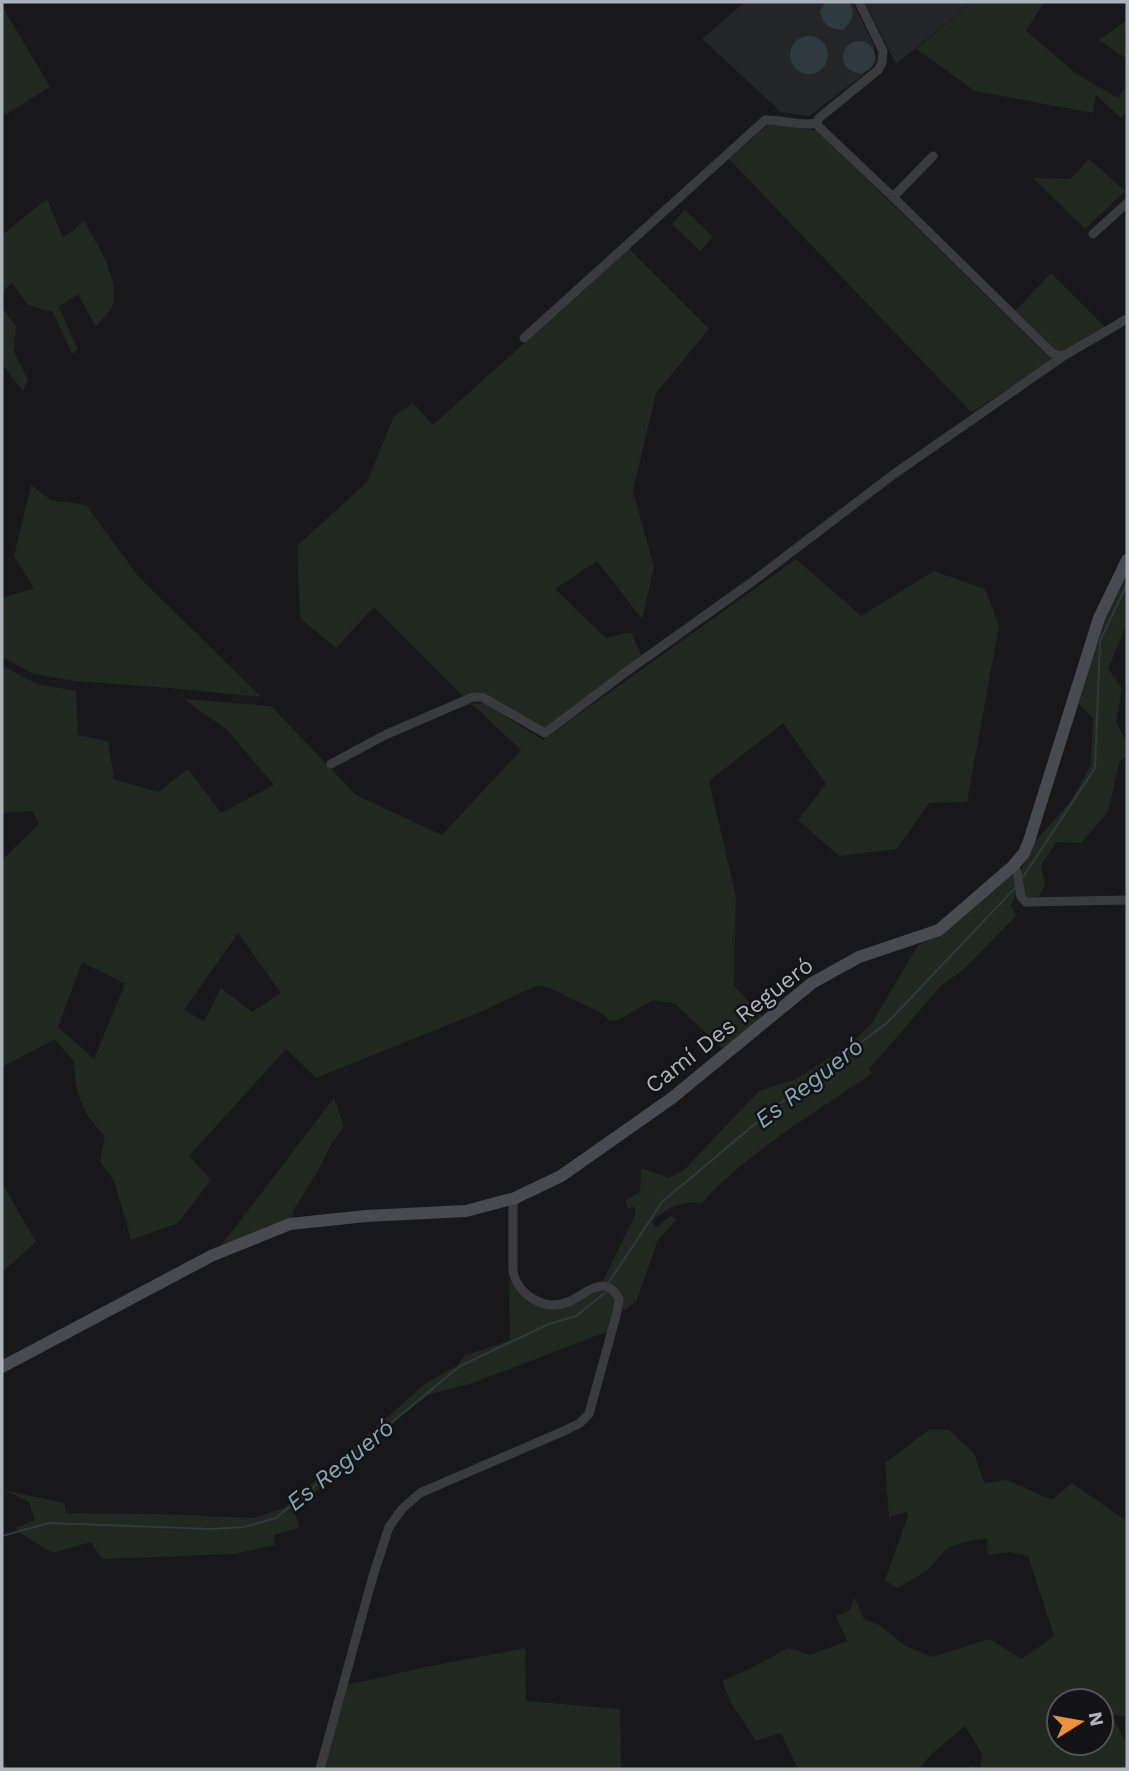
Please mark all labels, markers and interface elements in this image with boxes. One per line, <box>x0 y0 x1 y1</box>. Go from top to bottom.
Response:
street label: Camí Des Regueró <box>640 952 818 1099</box>
water label: Es Regueró <box>749 1032 869 1134</box>
water label: Es Regueró <box>281 1413 399 1517</box>
north arrow <box>1045 1687 1115 1757</box>
text: N <box>1084 1710 1109 1728</box>

